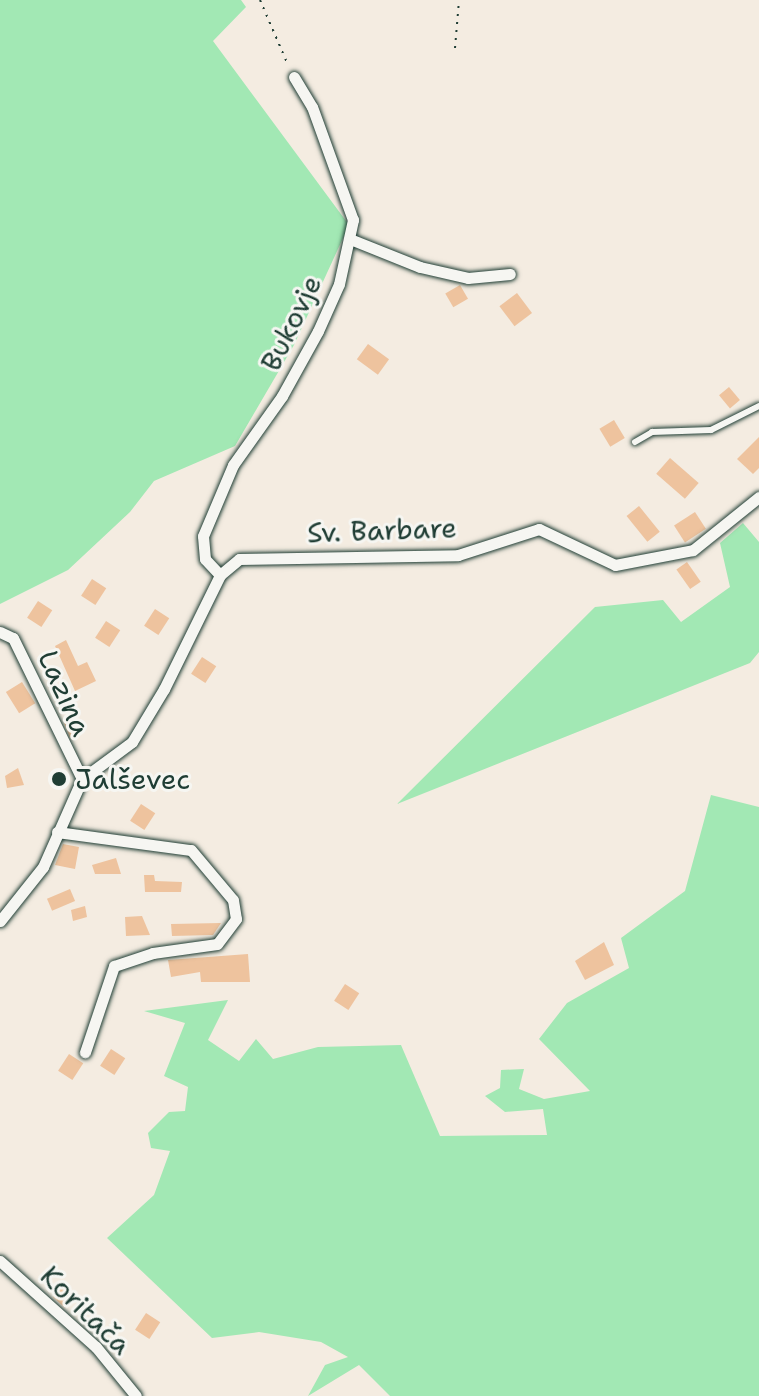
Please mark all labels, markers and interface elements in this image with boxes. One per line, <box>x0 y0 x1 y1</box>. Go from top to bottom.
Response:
street label: Bukovje <box>254 270 328 376</box>
street label: Sv. Barbare <box>306 511 458 549</box>
street label: Lazina <box>31 645 99 741</box>
place label: Jalševec <box>75 762 190 796</box>
marker: Jalševec <box>50 770 68 788</box>
street label: Koritača <box>34 1259 138 1361</box>

